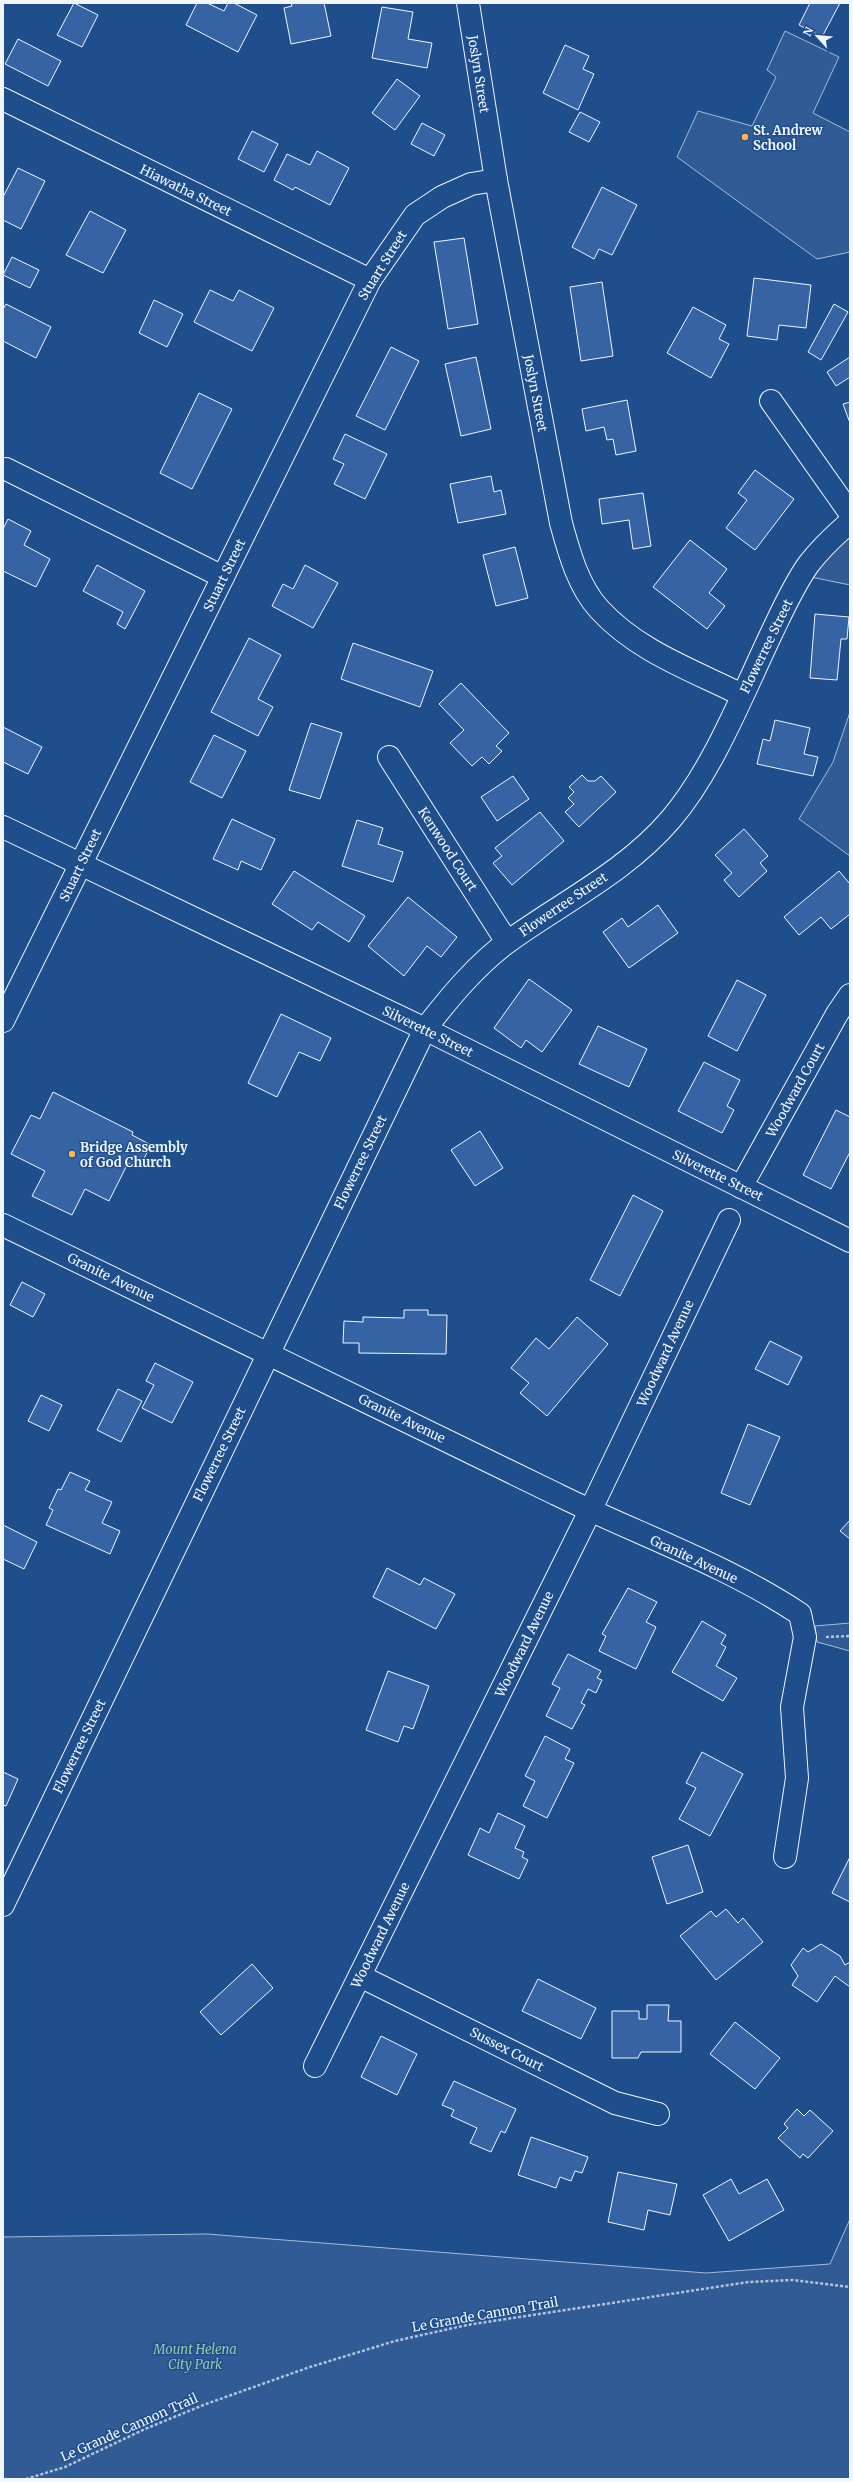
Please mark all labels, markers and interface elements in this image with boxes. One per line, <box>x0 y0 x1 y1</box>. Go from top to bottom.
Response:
north arrow <box>797 16 837 56</box>
text: N <box>800 24 816 39</box>
street label: Joslyn Street <box>464 33 493 114</box>
place label: St. Andrew School <box>753 122 824 154</box>
marker: St. Andrew School <box>740 132 750 142</box>
street label: Hiawatha Street <box>137 161 234 220</box>
street label: Stuart Street <box>354 227 411 303</box>
street label: Joslyn Street <box>519 352 551 433</box>
street label: Stuart Street <box>199 536 249 614</box>
street label: Flowerree Street <box>736 596 797 696</box>
street label: Kenwood Court <box>414 804 481 895</box>
street label: Stuart Street <box>55 826 105 904</box>
street label: Flowerree Street <box>516 869 611 940</box>
street label: Silverette Street <box>380 1002 476 1061</box>
street label: Woodward Court <box>762 1040 828 1141</box>
street label: Flowerree Street <box>330 1112 391 1212</box>
place label: Bridge Assembly of God Church <box>80 1139 188 1171</box>
street label: Silverette Street <box>670 1146 766 1205</box>
marker: Bridge Assembly of God Church <box>67 1149 77 1159</box>
street label: Granite Avenue <box>64 1249 157 1306</box>
street label: Woodward Avenue <box>633 1297 698 1410</box>
street label: Granite Avenue <box>355 1390 448 1447</box>
street label: Flowerree Street <box>189 1404 250 1504</box>
street label: Granite Avenue <box>647 1532 741 1587</box>
street label: Woodward Avenue <box>491 1588 558 1701</box>
street label: Flowerree Street <box>49 1696 110 1796</box>
street label: Woodward Avenue <box>347 1879 414 1992</box>
street label: Sussex Court <box>467 2023 547 2075</box>
street label: Le Grande Cannon Trail <box>411 2293 560 2336</box>
park label: Mount Helena City Park <box>152 2341 237 2373</box>
street label: Le Grande Cannon Trail <box>58 2390 200 2465</box>

